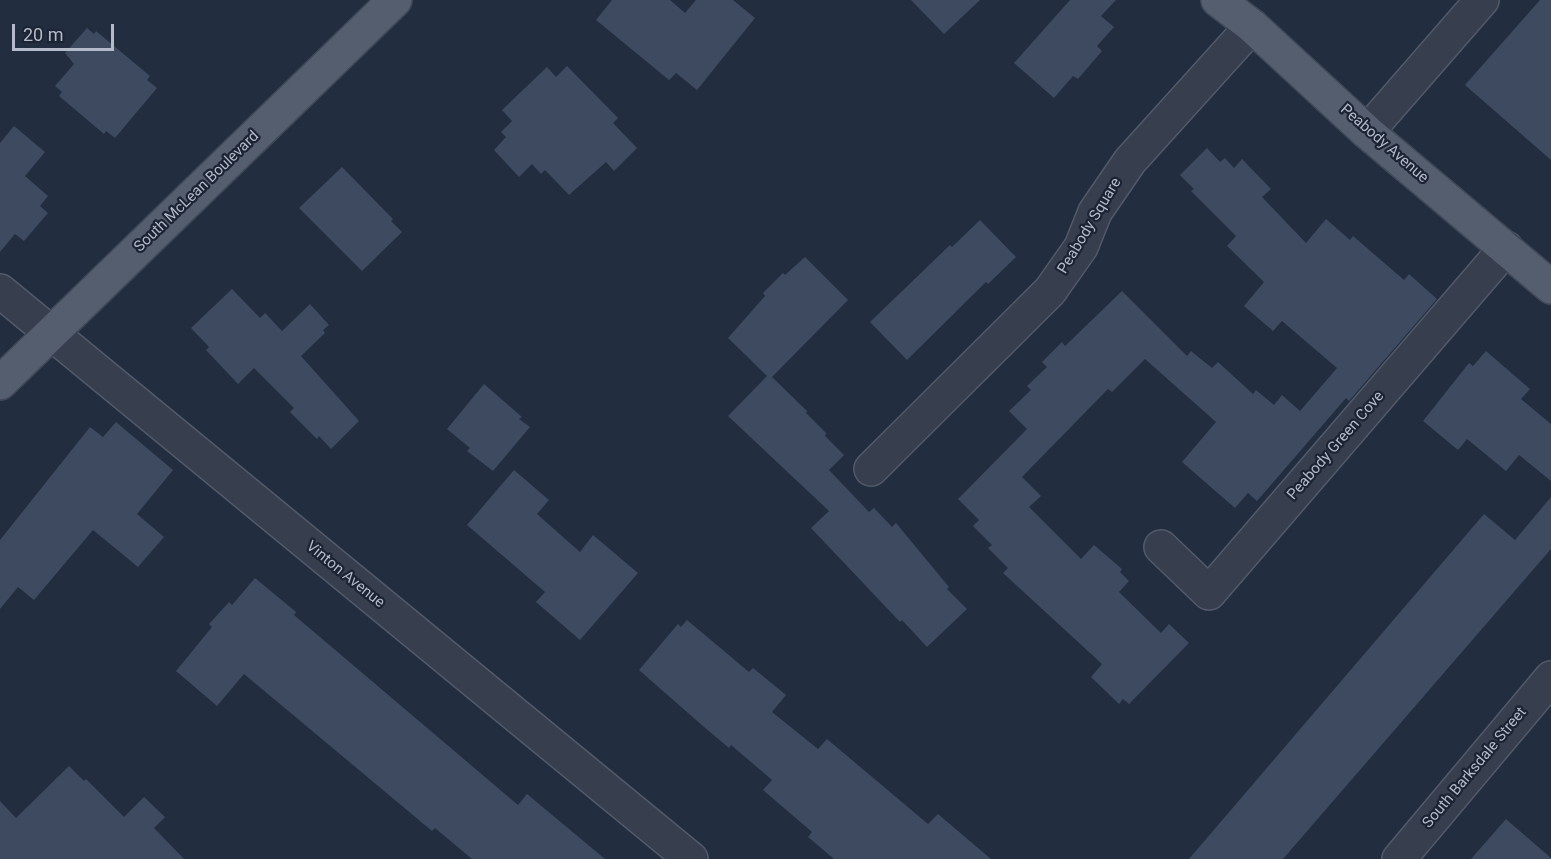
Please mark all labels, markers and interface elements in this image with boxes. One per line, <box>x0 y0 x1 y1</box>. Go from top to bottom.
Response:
scale bar <box>15 12 117 50</box>
text: 20 m <box>23 24 63 45</box>
street label: Peabody Avenue <box>1336 101 1432 187</box>
street label: South McLean Boulevard <box>131 128 263 256</box>
street label: Peabody Square <box>1054 175 1126 277</box>
street label: Peabody Green Cove <box>1284 388 1388 504</box>
street label: Vinton Avenue <box>302 538 388 612</box>
street label: South Barksdale Street <box>1419 704 1531 832</box>

